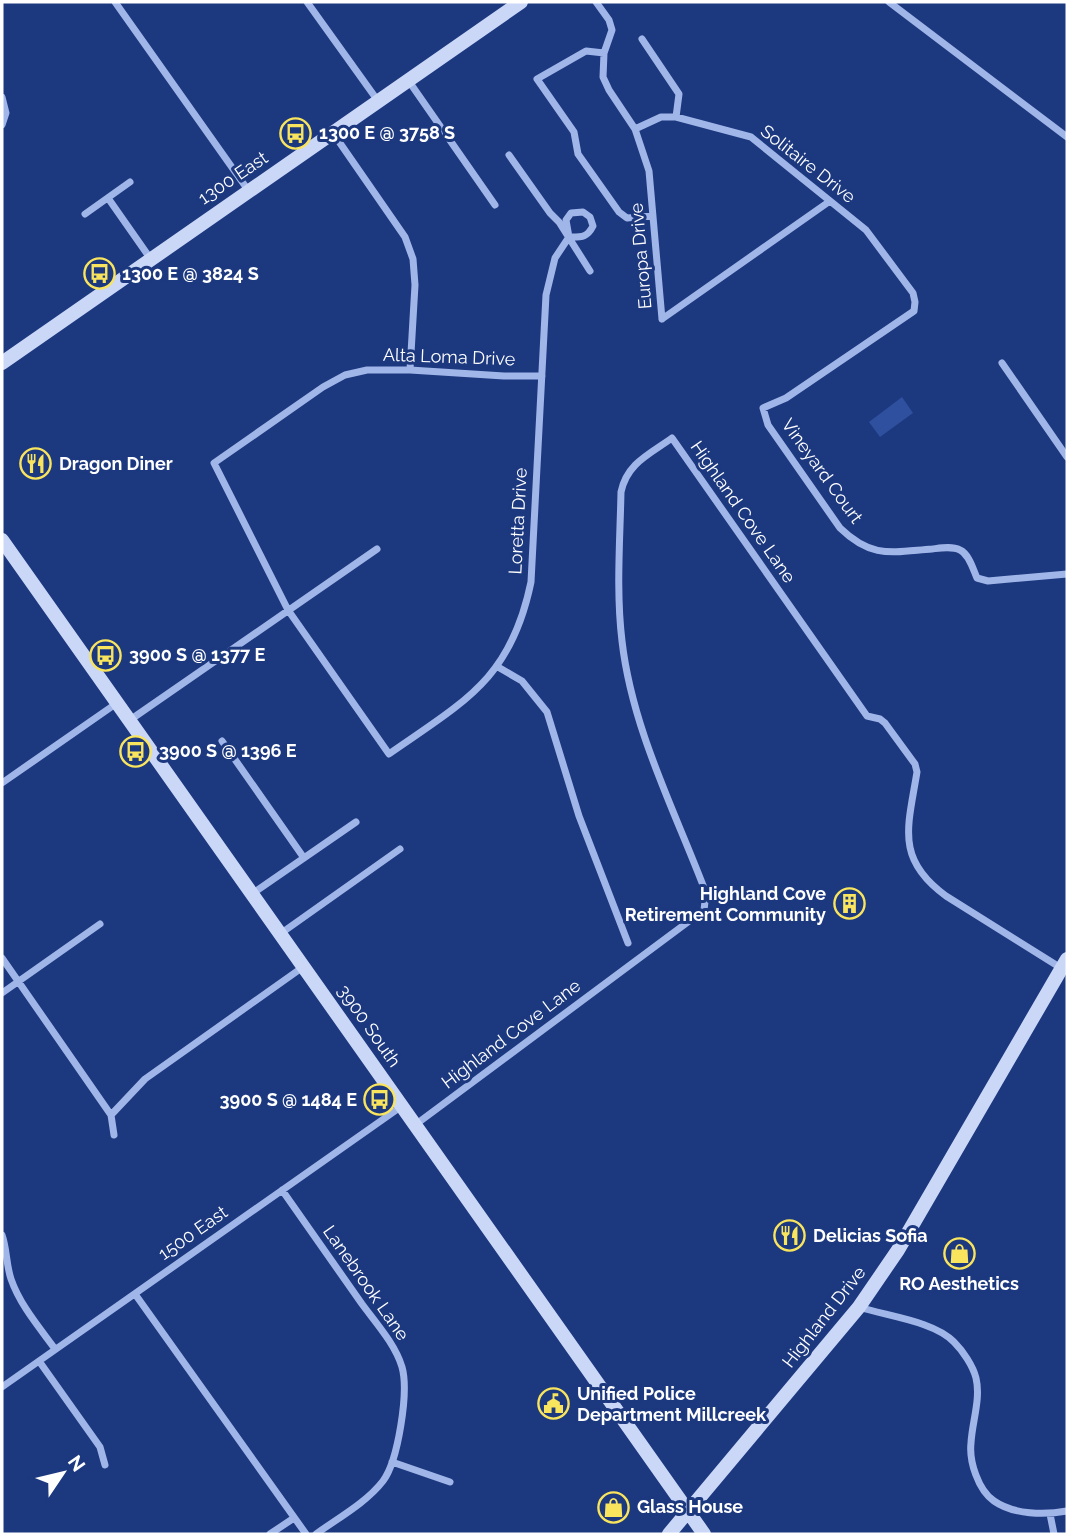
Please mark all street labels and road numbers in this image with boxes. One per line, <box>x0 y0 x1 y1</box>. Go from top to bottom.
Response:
street label: Solitaire Drive <box>757 120 860 207</box>
street label: 1300 East <box>194 147 272 208</box>
street label: Europa Drive <box>625 202 656 310</box>
street label: Alta Loma Drive <box>382 344 516 369</box>
street label: Vineyard Court <box>777 414 867 527</box>
street label: Highland Cove Lane <box>687 437 801 587</box>
street label: Loretta Drive <box>504 467 531 575</box>
street label: Highland Cove Lane <box>437 974 585 1093</box>
street label: 3900 South <box>333 981 405 1071</box>
street label: 1500 East <box>154 1201 231 1264</box>
street label: Lanebrook Lane <box>319 1221 414 1345</box>
street label: Highland Drive <box>778 1262 870 1372</box>

